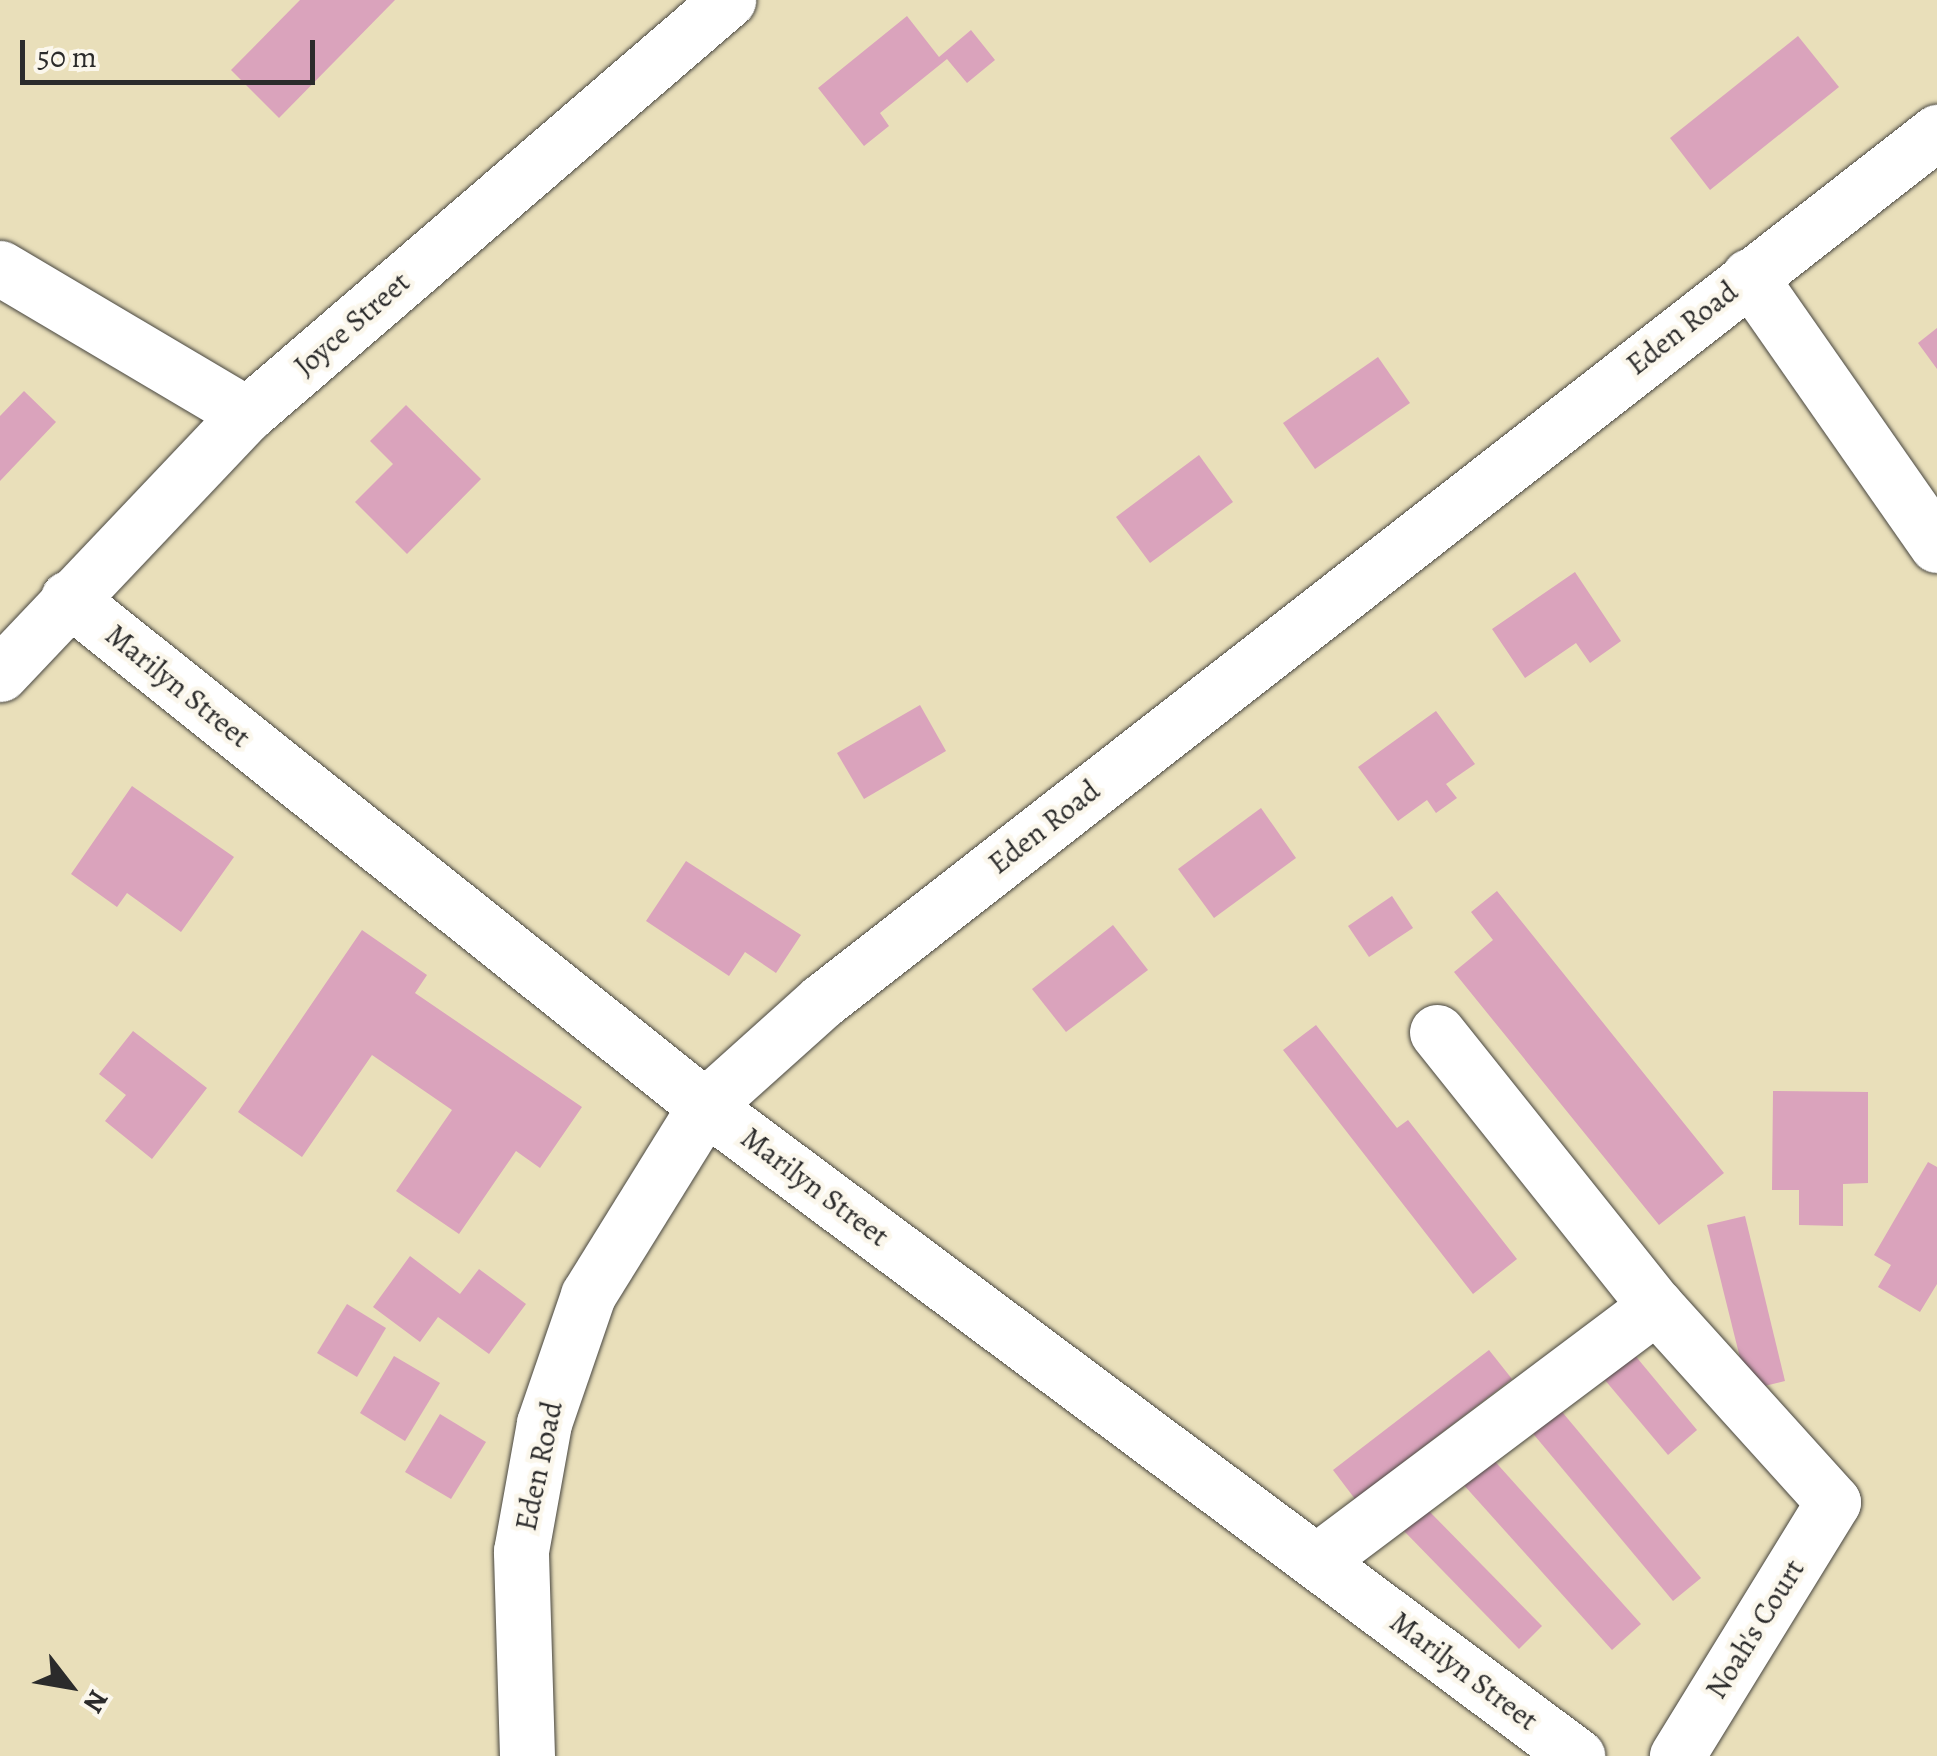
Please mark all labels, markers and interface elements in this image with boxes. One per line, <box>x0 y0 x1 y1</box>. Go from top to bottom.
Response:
scale bar <box>25 20 320 82</box>
text: 50 m <box>37 37 97 77</box>
street label: Joyce Street <box>287 264 417 384</box>
street label: Eden Road <box>1619 273 1745 383</box>
street label: Marilyn Street <box>98 617 258 755</box>
street label: Eden Road <box>981 772 1107 882</box>
street label: Marilyn Street <box>734 1120 896 1254</box>
street label: Eden Road <box>508 1398 570 1534</box>
street label: Noah's Court <box>1698 1553 1812 1705</box>
street label: Marilyn Street <box>1383 1604 1545 1738</box>
north arrow <box>20 1636 120 1736</box>
text: N <box>74 1683 117 1720</box>

